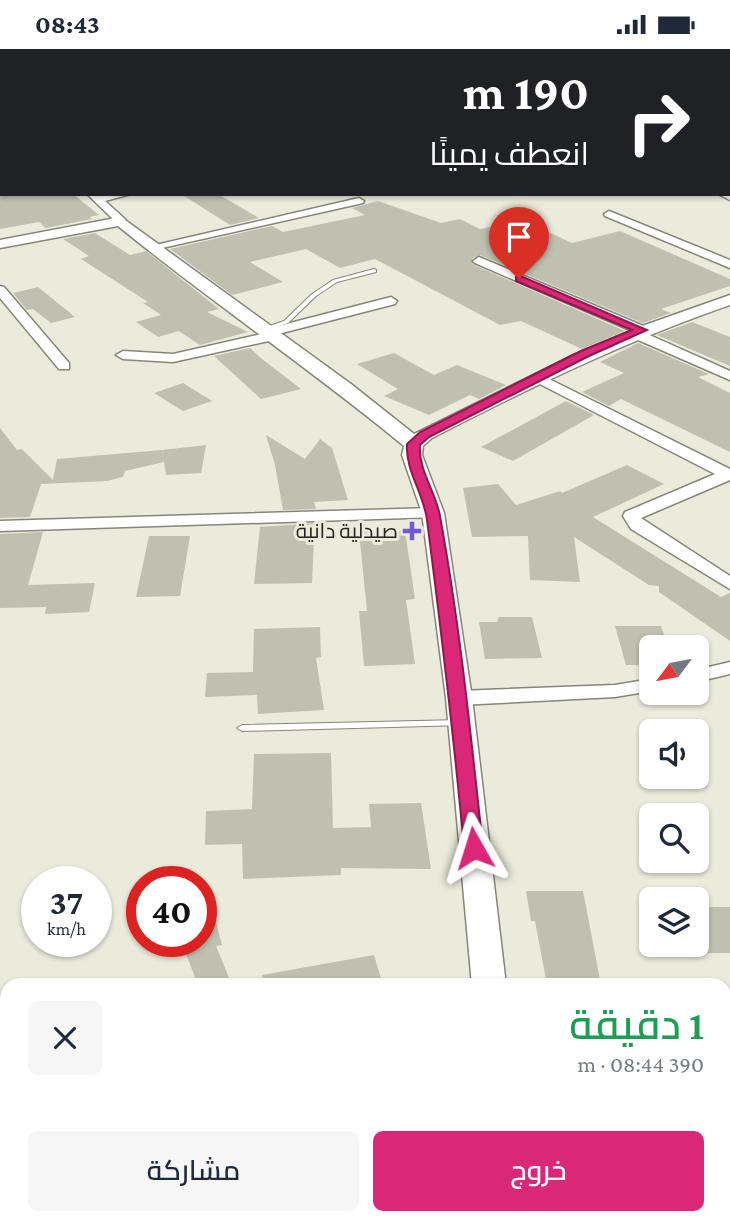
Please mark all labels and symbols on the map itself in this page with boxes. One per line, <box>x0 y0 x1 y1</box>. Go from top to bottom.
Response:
pin <box>489 207 549 279</box>
place label: صيدلية دانية <box>296 519 398 543</box>
marker: صيدلية دانية <box>404 523 420 539</box>
north arrow <box>639 635 709 705</box>
position arrow <box>437 811 511 885</box>
speed limit sign: 40 <box>126 866 217 957</box>

